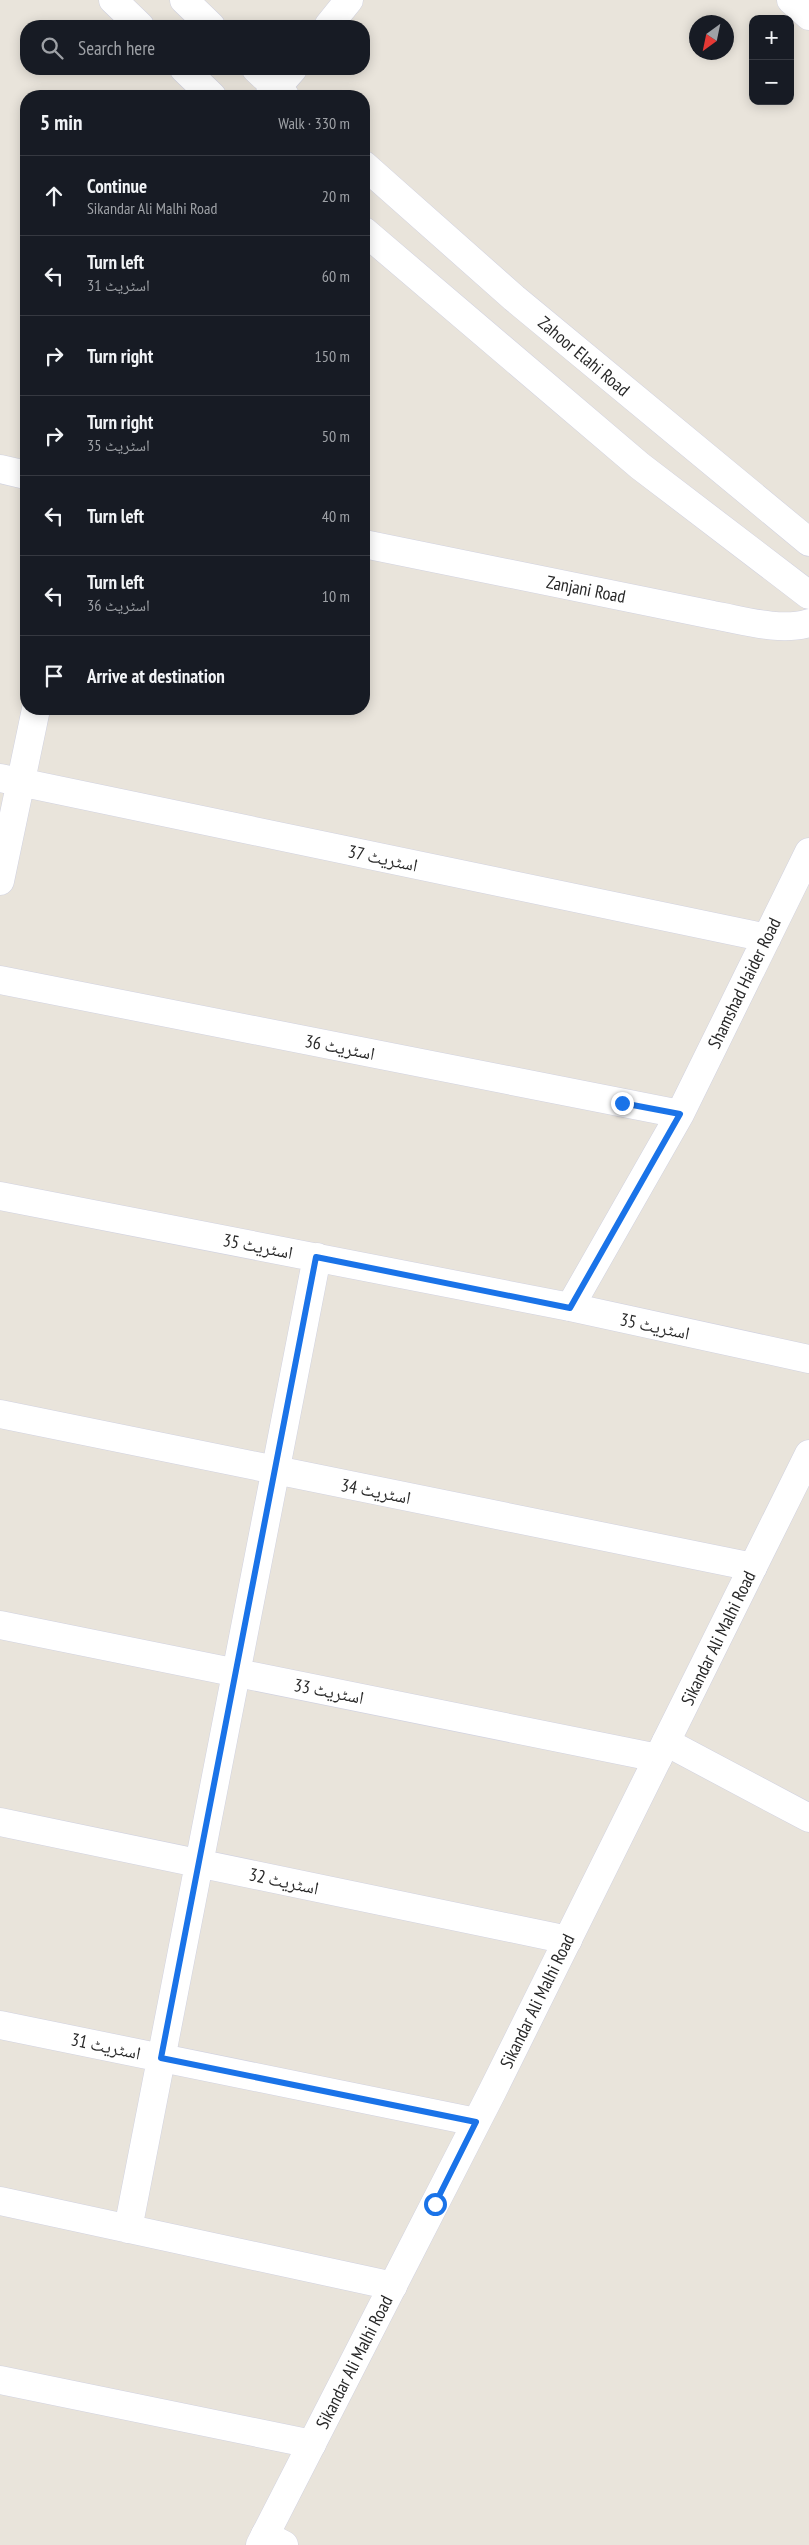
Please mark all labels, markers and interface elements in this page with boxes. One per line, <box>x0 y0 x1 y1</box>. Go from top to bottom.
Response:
north arrow <box>689 15 734 60</box>
map controls <box>749 15 794 105</box>
button: + <box>749 15 794 60</box>
search box <box>20 20 370 75</box>
icon: search <box>38 34 66 62</box>
text: Search here <box>78 36 155 60</box>
button: − <box>749 60 794 105</box>
text: 5 min <box>40 109 82 136</box>
text: Walk · 330 m <box>278 113 350 133</box>
text: Continue <box>87 174 147 198</box>
icon: ahead <box>40 182 68 210</box>
text: 20 m <box>322 186 350 206</box>
text: Sikandar Ali Malhi Road <box>87 198 217 218</box>
text: Turn left <box>87 250 144 274</box>
icon: left <box>40 262 68 290</box>
text: 60 m <box>322 266 350 286</box>
text: اسٹریٹ 31 <box>87 275 150 295</box>
street label: Zahoor Elahi Road <box>534 311 634 401</box>
icon: right <box>40 342 68 370</box>
text: Turn right <box>87 344 153 368</box>
text: 150 m <box>315 346 350 366</box>
text: Turn right <box>87 410 153 434</box>
icon: right <box>40 422 68 450</box>
text: 50 m <box>322 426 350 446</box>
text: اسٹریٹ 35 <box>87 435 150 455</box>
icon: left <box>40 502 68 530</box>
text: Turn left <box>87 504 144 528</box>
text: 40 m <box>322 506 350 526</box>
text: Turn left <box>87 570 144 594</box>
street label: Zanjani Road <box>544 570 628 608</box>
icon: left <box>40 582 68 610</box>
text: 10 m <box>322 586 350 606</box>
text: اسٹریٹ 36 <box>87 595 150 615</box>
icon: arrive <box>40 662 68 690</box>
text: Arrive at destination <box>87 664 225 688</box>
street label: اسٹریٹ 37 <box>346 839 420 877</box>
street label: Shamshad Haider Road <box>702 914 786 1052</box>
street label: اسٹریٹ 36 <box>303 1029 377 1065</box>
route end <box>611 1092 634 1115</box>
street label: اسٹریٹ 35 <box>221 1228 295 1264</box>
street label: اسٹریٹ 35 <box>618 1307 692 1345</box>
street label: اسٹریٹ 34 <box>339 1473 413 1509</box>
street label: Sikandar Ali Malhi Road <box>676 1567 760 1709</box>
street label: اسٹریٹ 33 <box>292 1673 366 1709</box>
street label: اسٹریٹ 32 <box>247 1862 321 1900</box>
street label: Sikandar Ali Malhi Road <box>495 1930 579 2072</box>
street label: اسٹریٹ 31 <box>69 2027 143 2065</box>
route start <box>424 2193 447 2216</box>
street label: Sikandar Ali Malhi Road <box>310 2291 398 2433</box>

